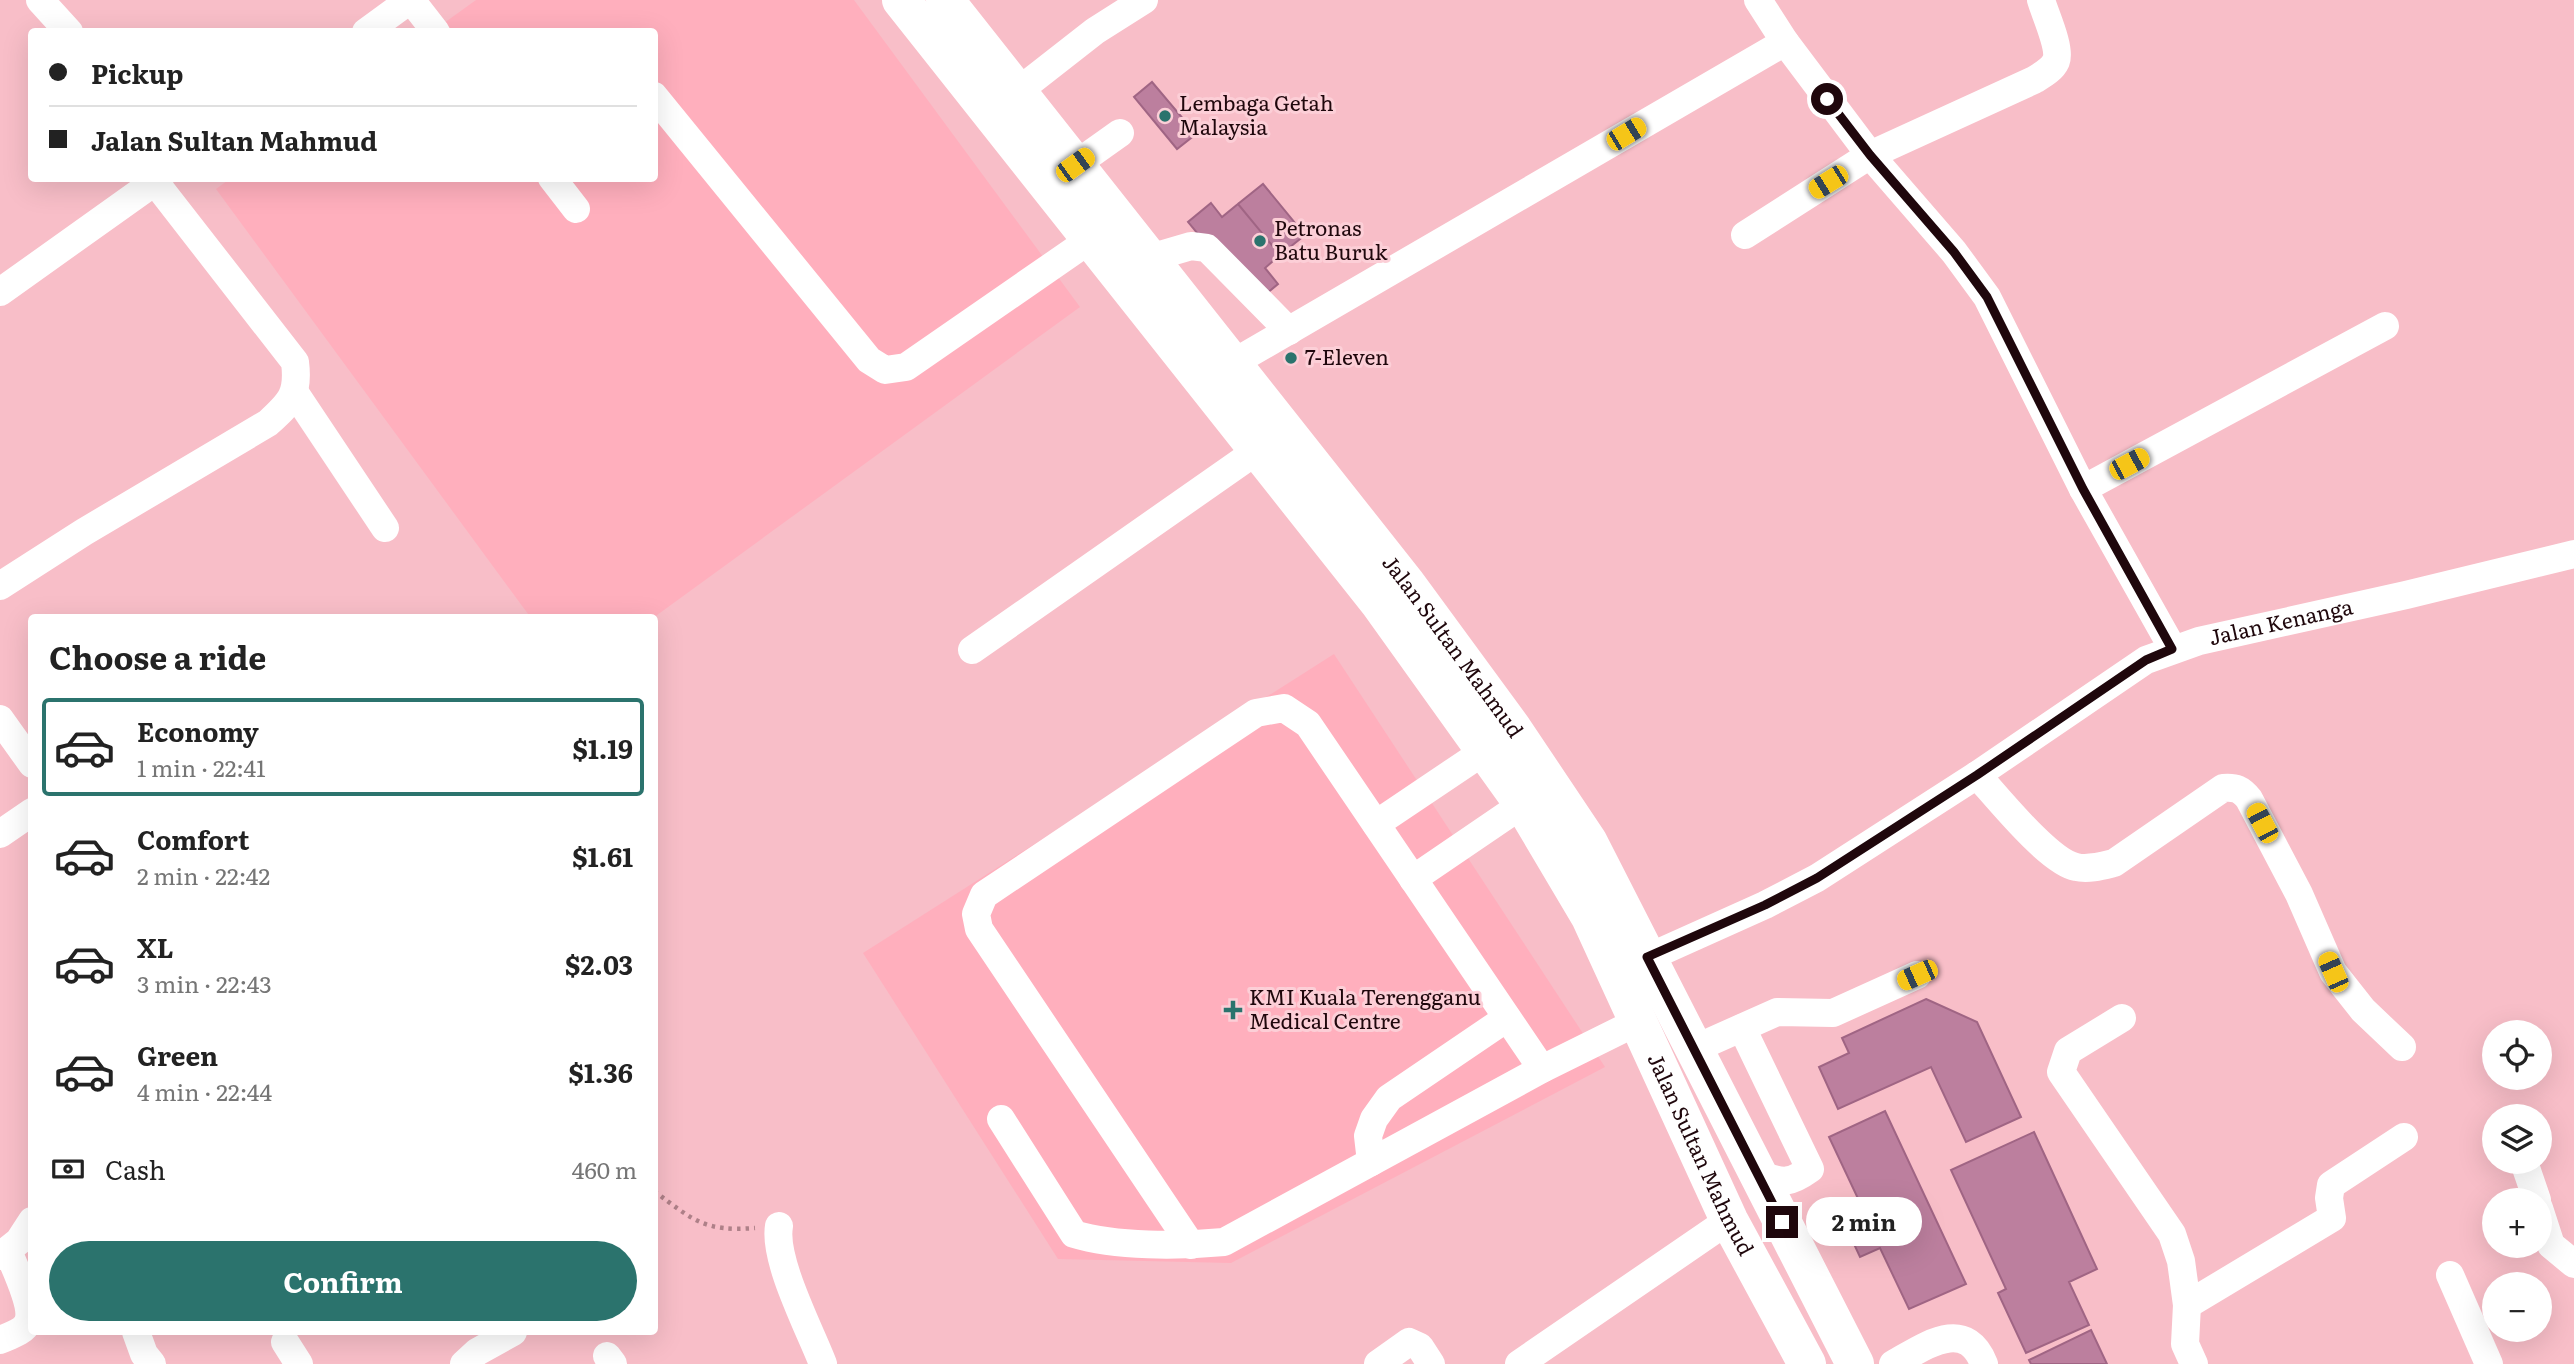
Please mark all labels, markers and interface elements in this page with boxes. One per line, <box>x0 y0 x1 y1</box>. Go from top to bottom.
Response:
text: Pickup <box>91 53 183 92</box>
route start <box>1811 83 1843 115</box>
place label: Lembaga Getah Malaysia <box>1179 86 1334 141</box>
marker: Lembaga Getah Malaysia <box>1157 108 1173 124</box>
car <box>1603 114 1650 154</box>
text: Jalan Sultan Mahmud <box>91 120 377 159</box>
car <box>1052 144 1099 186</box>
car <box>1805 162 1852 202</box>
place label: Petronas Batu Buruk <box>1274 211 1388 266</box>
marker: Petronas Batu Buruk <box>1252 233 1268 249</box>
place label: 7-Eleven <box>1305 340 1389 371</box>
marker: 7-Eleven <box>1283 350 1299 366</box>
car <box>2106 445 2153 483</box>
street label: Jalan Sultan Mahmud <box>1376 547 1532 743</box>
street label: Jalan Kenanga <box>2206 589 2356 651</box>
text: Choose a ride <box>49 632 266 680</box>
text: Economy <box>137 711 259 750</box>
icon: car <box>53 716 116 779</box>
text: $1.19 <box>572 728 633 767</box>
text: 1 min · 22:41 <box>137 750 266 784</box>
car <box>2243 800 2282 846</box>
text: Comfort <box>137 819 249 858</box>
icon: car <box>53 824 116 887</box>
text: $1.61 <box>572 836 633 875</box>
text: 2 min · 22:42 <box>137 858 270 892</box>
text: XL <box>137 927 174 966</box>
icon: car <box>53 932 116 995</box>
text: $2.03 <box>565 944 633 983</box>
car <box>2315 949 2352 995</box>
car <box>1894 957 1941 993</box>
text: 3 min · 22:43 <box>137 966 272 1000</box>
place label: KMI Kuala Terengganu Medical Centre <box>1249 980 1481 1035</box>
marker: KMI Kuala Terengganu Medical Centre <box>1223 1000 1243 1020</box>
map controls <box>2482 1020 2552 1342</box>
button: locate <box>2482 1020 2552 1090</box>
text: Green <box>137 1035 218 1074</box>
icon: car <box>53 1040 116 1103</box>
street label: Jalan Sultan Mahmud <box>1641 1047 1763 1260</box>
text: $1.36 <box>569 1052 633 1091</box>
text: 4 min · 22:44 <box>137 1074 272 1108</box>
button: layers <box>2482 1104 2552 1174</box>
text: Cash <box>105 1149 166 1188</box>
icon: cash <box>49 1150 87 1188</box>
text: 460 m <box>572 1152 637 1186</box>
button: + <box>2482 1188 2552 1258</box>
callout: 2 min <box>1806 1198 1922 1246</box>
text: 2 min <box>1832 1204 1896 1238</box>
route end <box>1766 1206 1798 1238</box>
button: Confirm <box>49 1241 637 1321</box>
button: − <box>2482 1272 2552 1342</box>

